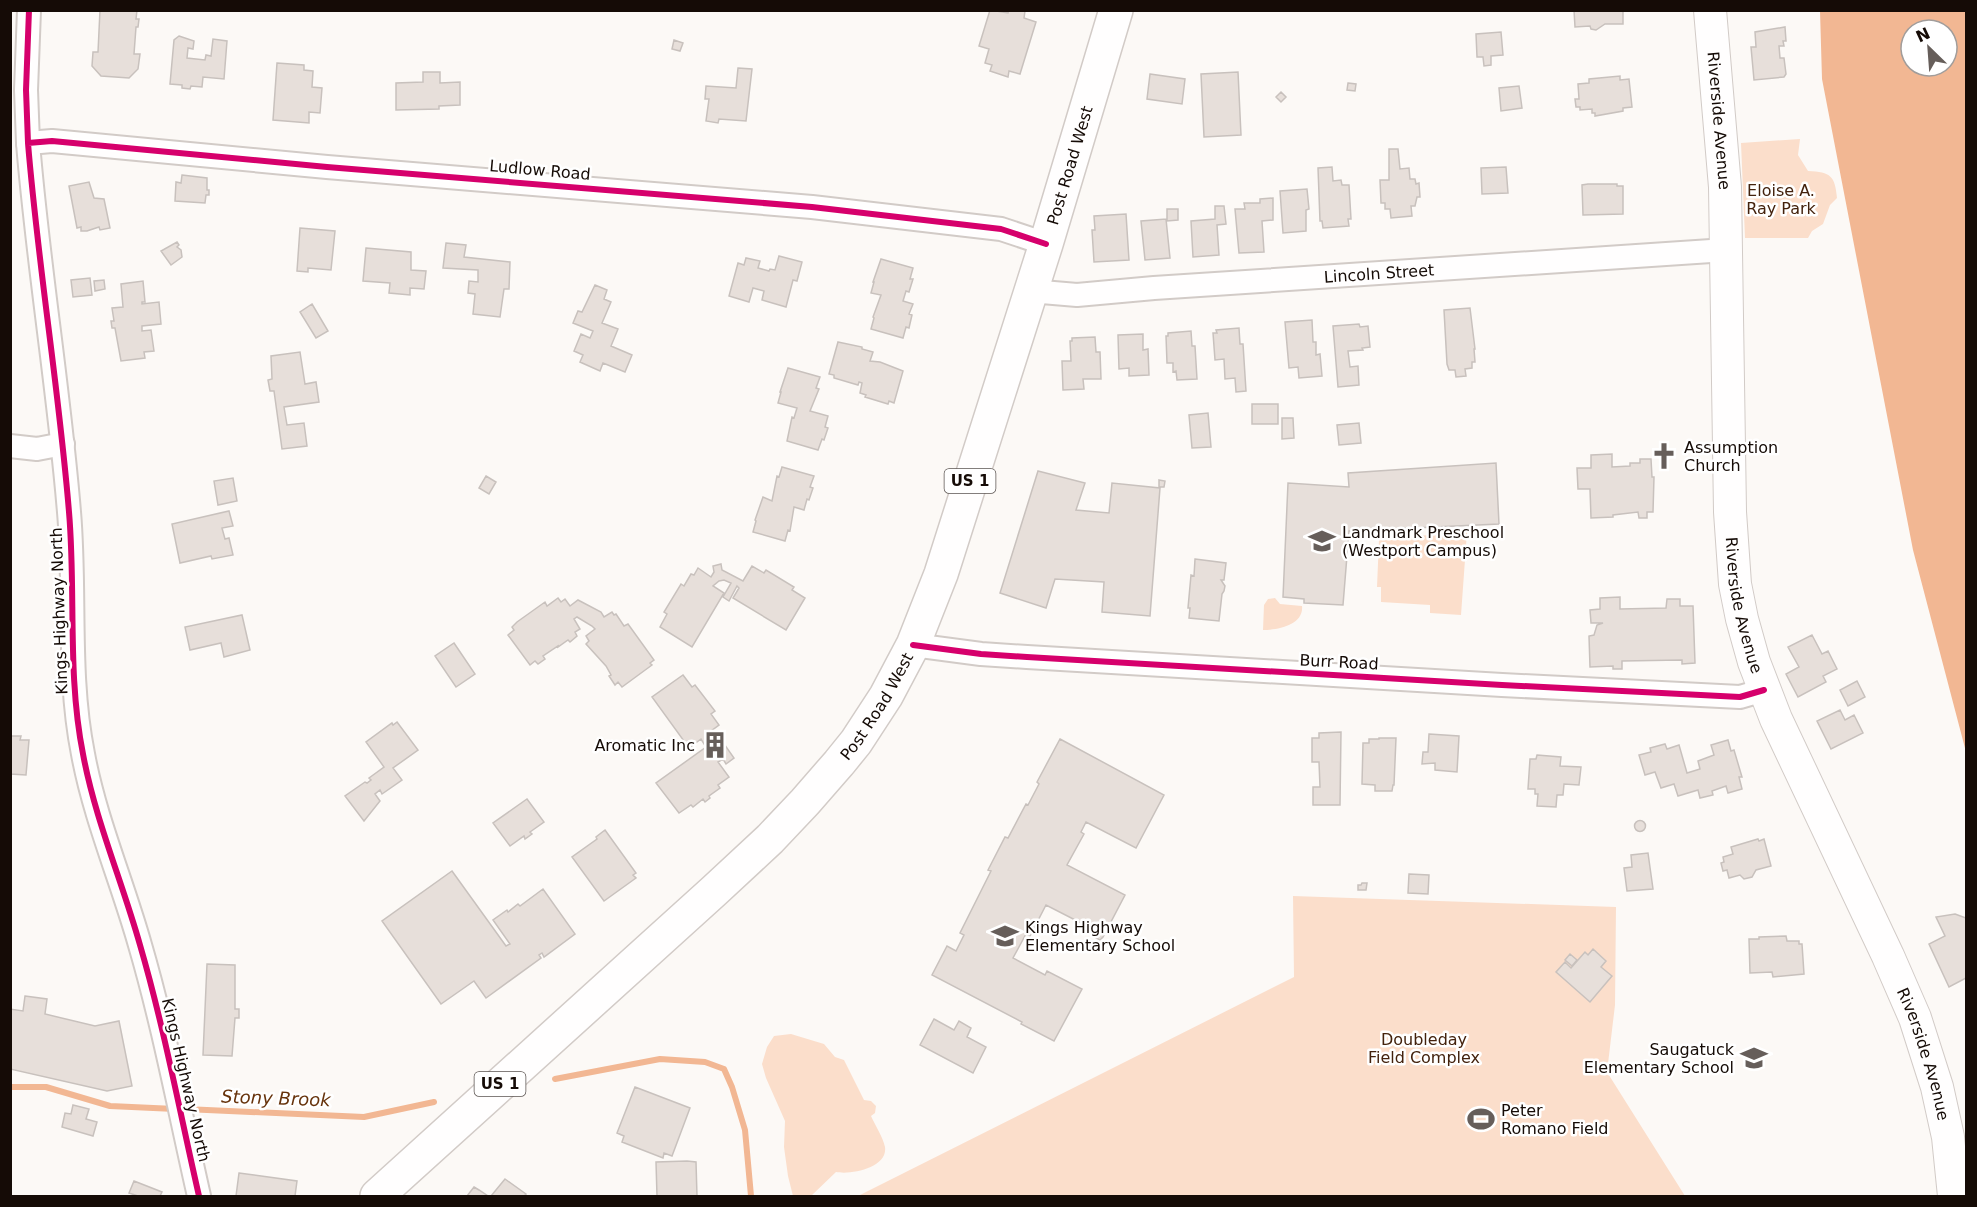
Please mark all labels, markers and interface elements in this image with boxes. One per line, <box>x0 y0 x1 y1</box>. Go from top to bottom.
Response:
north arrow <box>1899 18 1959 78</box>
text: N <box>1913 23 1933 46</box>
street label: Riverside Avenue <box>1704 51 1735 191</box>
street label: Post Road West <box>1043 104 1096 227</box>
street label: Ludlow Road <box>489 156 591 184</box>
park label: Eloise A. Ray Park <box>1746 181 1817 218</box>
street label: Lincoln Street <box>1323 260 1435 286</box>
place label: Assumption Church <box>1684 438 1778 475</box>
church icon: Assumption Church <box>1649 441 1679 471</box>
road number: US 1 <box>944 469 996 493</box>
place label: Landmark Preschool (Westport Campus) <box>1342 523 1504 560</box>
school or university icon: Landmark Preschool (Westport Campus) <box>1307 526 1337 556</box>
street label: Kings Highway North <box>47 527 71 695</box>
street label: Riverside Avenue <box>1722 536 1767 676</box>
street label: Post Road West <box>836 649 917 764</box>
street label: Burr Road <box>1299 650 1379 674</box>
building icon: Aromatic Inc <box>700 730 730 760</box>
place label: Aromatic Inc <box>594 736 695 755</box>
place label: Kings Highway Elementary School <box>1025 918 1175 955</box>
school or university icon: Kings Highway Elementary School <box>990 921 1020 951</box>
street label: Riverside Avenue <box>1893 984 1954 1122</box>
street label: Kings Highway North <box>158 996 214 1164</box>
park label: Doubleday Field Complex <box>1368 1030 1480 1067</box>
place label: Saugatuck Elementary School <box>1584 1040 1735 1077</box>
school or university icon: Saugatuck Elementary School <box>1739 1043 1769 1073</box>
road number: US 1 <box>474 1072 526 1096</box>
water label: Stony Brook <box>221 1086 333 1110</box>
place label: Peter Romano Field <box>1501 1101 1609 1138</box>
sports icon: Peter Romano Field <box>1466 1104 1496 1134</box>

